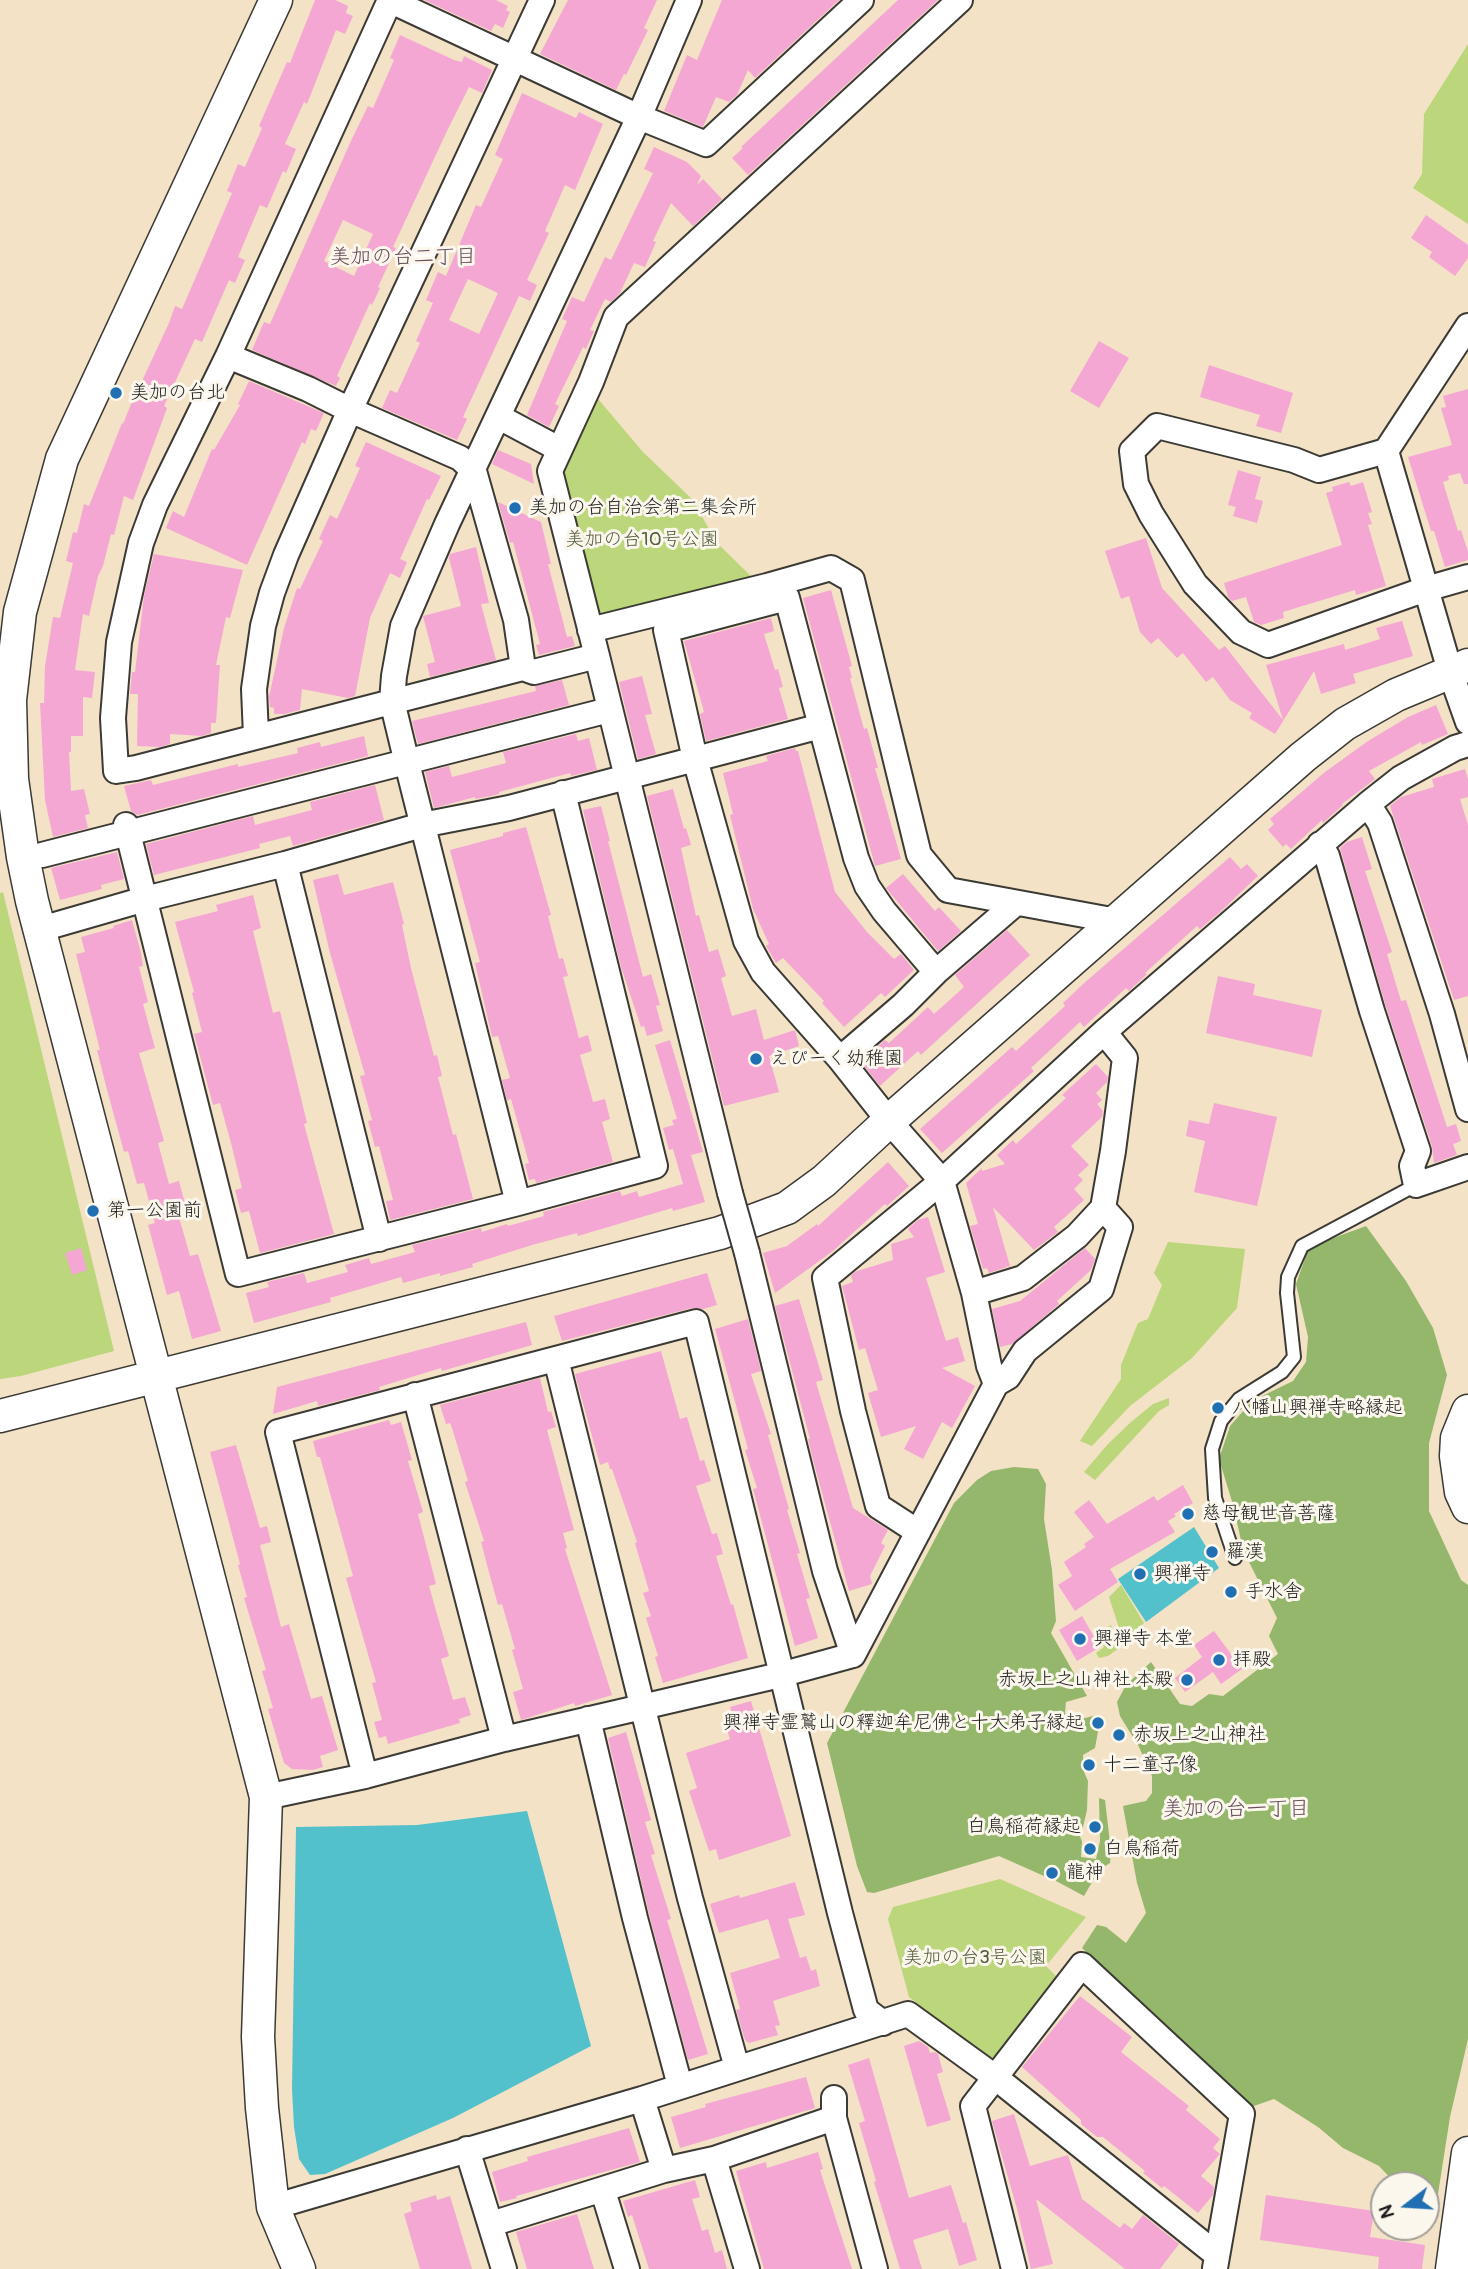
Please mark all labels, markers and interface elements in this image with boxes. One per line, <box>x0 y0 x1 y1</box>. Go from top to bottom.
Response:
district label: 美加の台二丁目 <box>330 245 476 271</box>
place label: 美加の台北 <box>130 382 225 404</box>
marker: 美加の台北 <box>108 385 124 401</box>
place label: 美加の台自治会第二集会所 <box>529 497 757 519</box>
marker: 美加の台自治会第二集会所 <box>507 500 523 516</box>
park label: 美加の台10号公園 <box>565 529 719 551</box>
place label: えぴーく幼稚園 <box>770 1048 903 1070</box>
marker: えぴーく幼稚園 <box>748 1051 764 1067</box>
place label: 第一公園前 <box>107 1200 202 1222</box>
marker: 第一公園前 <box>85 1203 101 1219</box>
place label: 八幡山興禅寺略縁起 <box>1232 1397 1403 1419</box>
marker: 八幡山興禅寺略縁起 <box>1210 1400 1226 1416</box>
place label: 慈母観世音菩薩 <box>1202 1503 1335 1525</box>
marker: 慈母観世音菩薩 <box>1180 1506 1196 1522</box>
place label: 羅漢 <box>1226 1541 1264 1563</box>
marker: 羅漢 <box>1204 1544 1220 1560</box>
place label: 興禅寺 <box>1154 1563 1211 1585</box>
marker: 興禅寺 <box>1132 1566 1148 1582</box>
place label: 手水舎 <box>1245 1581 1302 1603</box>
marker: 手水舎 <box>1223 1584 1239 1600</box>
place label: 興禅寺 本堂 <box>1094 1628 1193 1650</box>
marker: 興禅寺 本堂 <box>1072 1631 1088 1647</box>
place label: 拝殿 <box>1233 1649 1271 1671</box>
marker: 拝殿 <box>1211 1652 1227 1668</box>
place label: 赤坂上之山神社 本殿 <box>998 1669 1173 1691</box>
marker: 赤坂上之山神社 本殿 <box>1179 1672 1195 1688</box>
place label: 興禅寺霊鷲山の釋迦牟尼佛と十大弟子縁起 <box>723 1712 1084 1734</box>
marker: 興禅寺霊鷲山の釋迦牟尼佛と十大弟子縁起 <box>1090 1715 1106 1731</box>
place label: 赤坂上之山神社 <box>1133 1724 1266 1746</box>
marker: 赤坂上之山神社 <box>1111 1727 1127 1743</box>
place label: 十二童子像 <box>1103 1754 1198 1776</box>
marker: 十二童子像 <box>1081 1757 1097 1773</box>
district label: 美加の台一丁目 <box>1163 1797 1309 1823</box>
place label: 白鳥稲荷縁起 <box>967 1816 1081 1838</box>
marker: 白鳥稲荷縁起 <box>1087 1819 1103 1835</box>
place label: 白鳥稲荷 <box>1104 1838 1180 1860</box>
marker: 白鳥稲荷 <box>1082 1841 1098 1857</box>
place label: 龍神 <box>1066 1862 1104 1884</box>
marker: 龍神 <box>1044 1865 1060 1881</box>
park label: 美加の台3号公園 <box>903 1947 1047 1969</box>
north arrow <box>1370 2171 1440 2241</box>
text: N <box>1373 2202 1400 2221</box>

